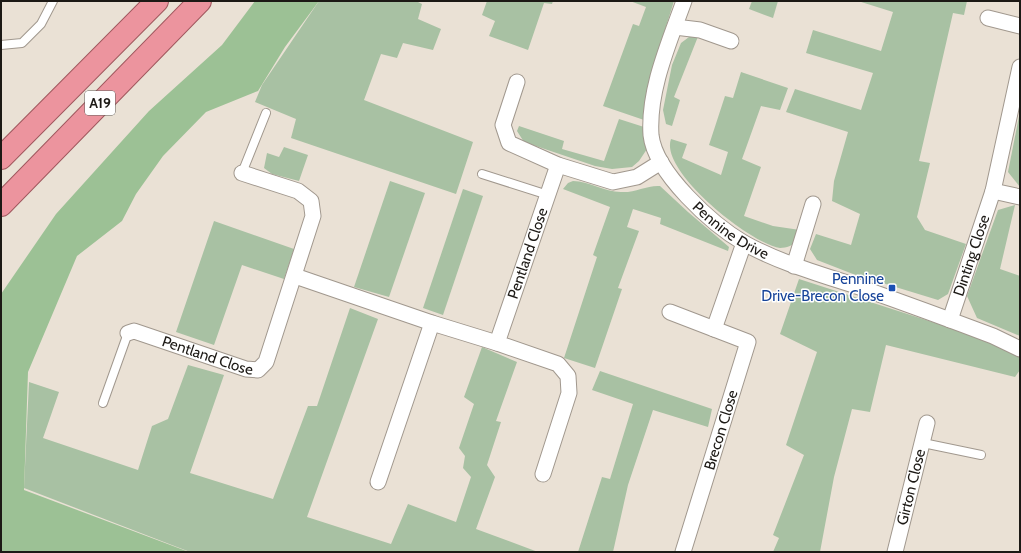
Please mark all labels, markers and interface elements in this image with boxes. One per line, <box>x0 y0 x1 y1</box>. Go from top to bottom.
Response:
road number: A19 <box>85 91 115 115</box>
street label: Pennine Drive <box>689 198 772 263</box>
street label: Pentland Close <box>504 205 552 301</box>
street label: Dinting Close <box>950 212 994 298</box>
place label: Pennine Drive-Brecon Close <box>761 270 884 305</box>
marker: Pennine Drive-Brecon Close <box>887 283 897 293</box>
street label: Pentland Close <box>160 332 254 379</box>
street label: Brecon Close <box>700 388 742 472</box>
street label: Girton Close <box>893 447 929 527</box>

